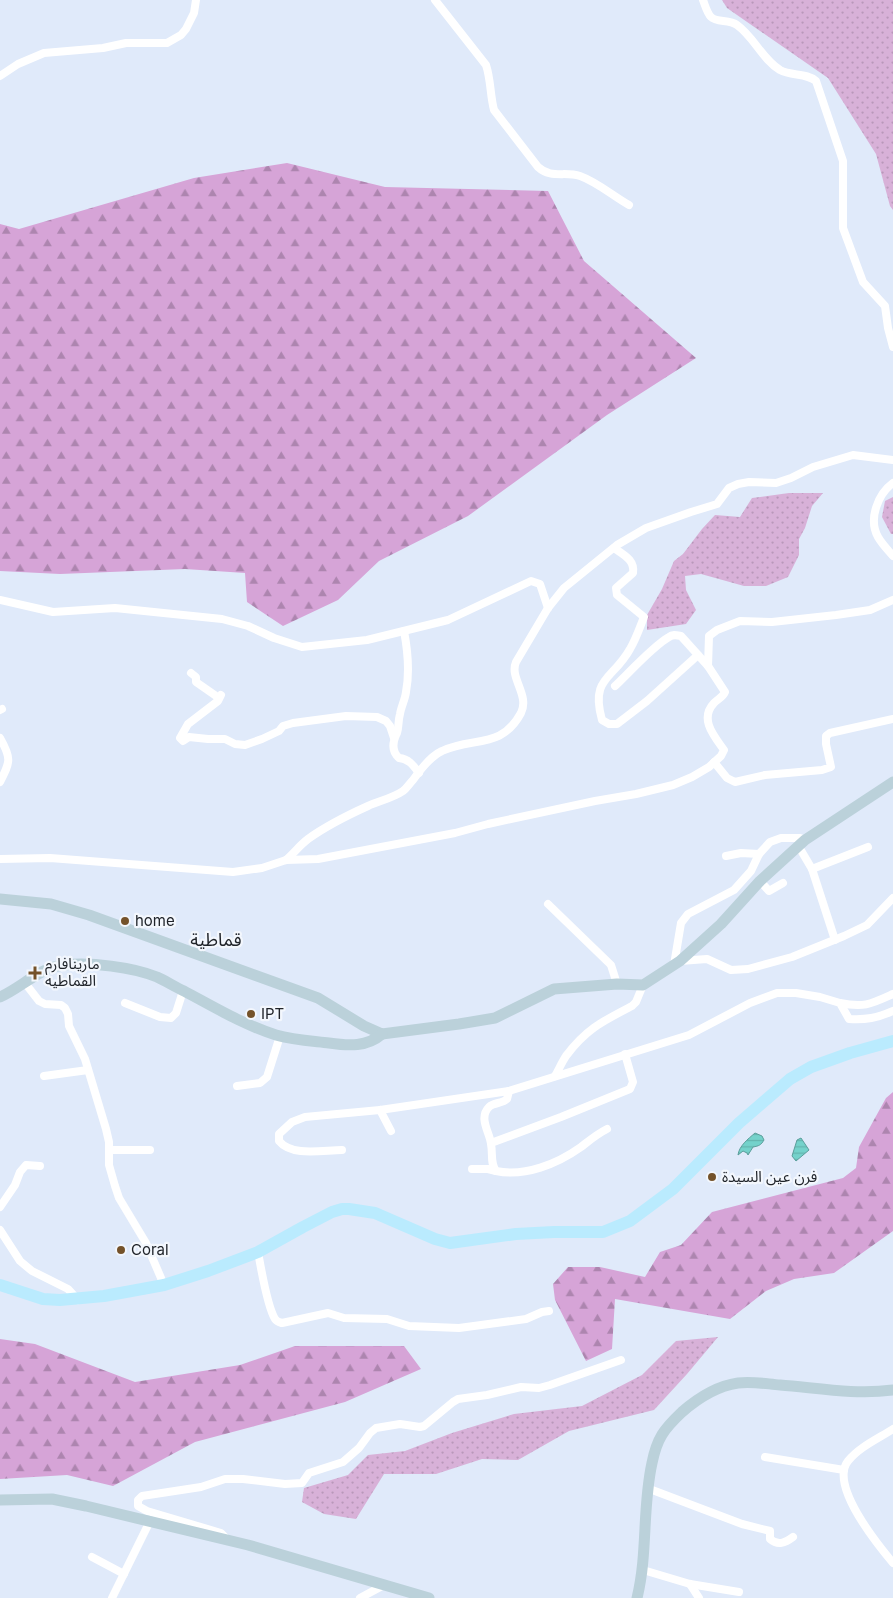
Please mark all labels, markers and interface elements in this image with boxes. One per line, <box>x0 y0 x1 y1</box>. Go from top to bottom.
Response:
place label: home <box>135 911 175 930</box>
marker: home <box>119 915 131 927</box>
district label: قماطية <box>190 929 242 950</box>
place label: مارينافارم القماطيه <box>45 954 100 990</box>
marker: مارينافارم القماطيه <box>29 967 41 979</box>
place label: IPT <box>261 1004 284 1023</box>
marker: IPT <box>245 1008 257 1020</box>
place label: فرن عين السيدة <box>722 1167 818 1186</box>
marker: فرن عين السيدة <box>706 1171 718 1183</box>
place label: Coral <box>131 1240 169 1259</box>
marker: Coral <box>115 1244 127 1256</box>

